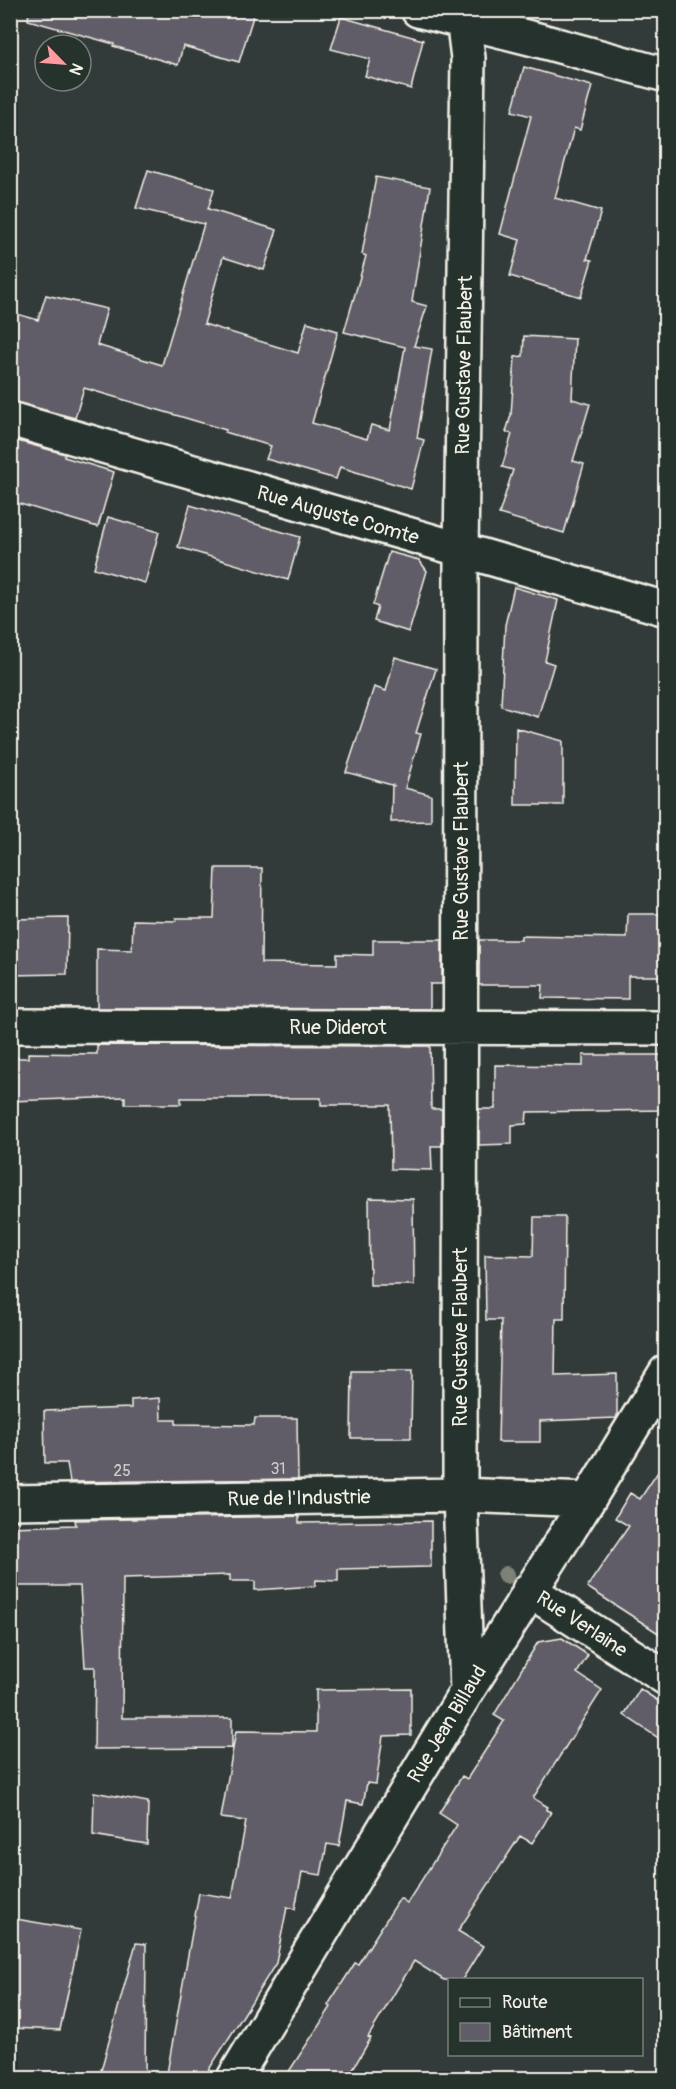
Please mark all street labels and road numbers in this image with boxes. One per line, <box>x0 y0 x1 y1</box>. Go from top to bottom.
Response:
street label: Rue Gustave Flaubert <box>450 274 478 455</box>
street label: Rue Auguste Comte <box>254 480 422 550</box>
street label: Rue Gustave Flaubert <box>449 760 474 941</box>
street label: Rue Diderot <box>289 1015 388 1040</box>
street label: Rue Gustave Flaubert <box>448 1246 473 1427</box>
street label: Rue de l'Industrie <box>227 1484 371 1512</box>
street label: Rue Verlaine <box>532 1585 632 1663</box>
street label: Rue Jean Billaud <box>402 1661 492 1787</box>

